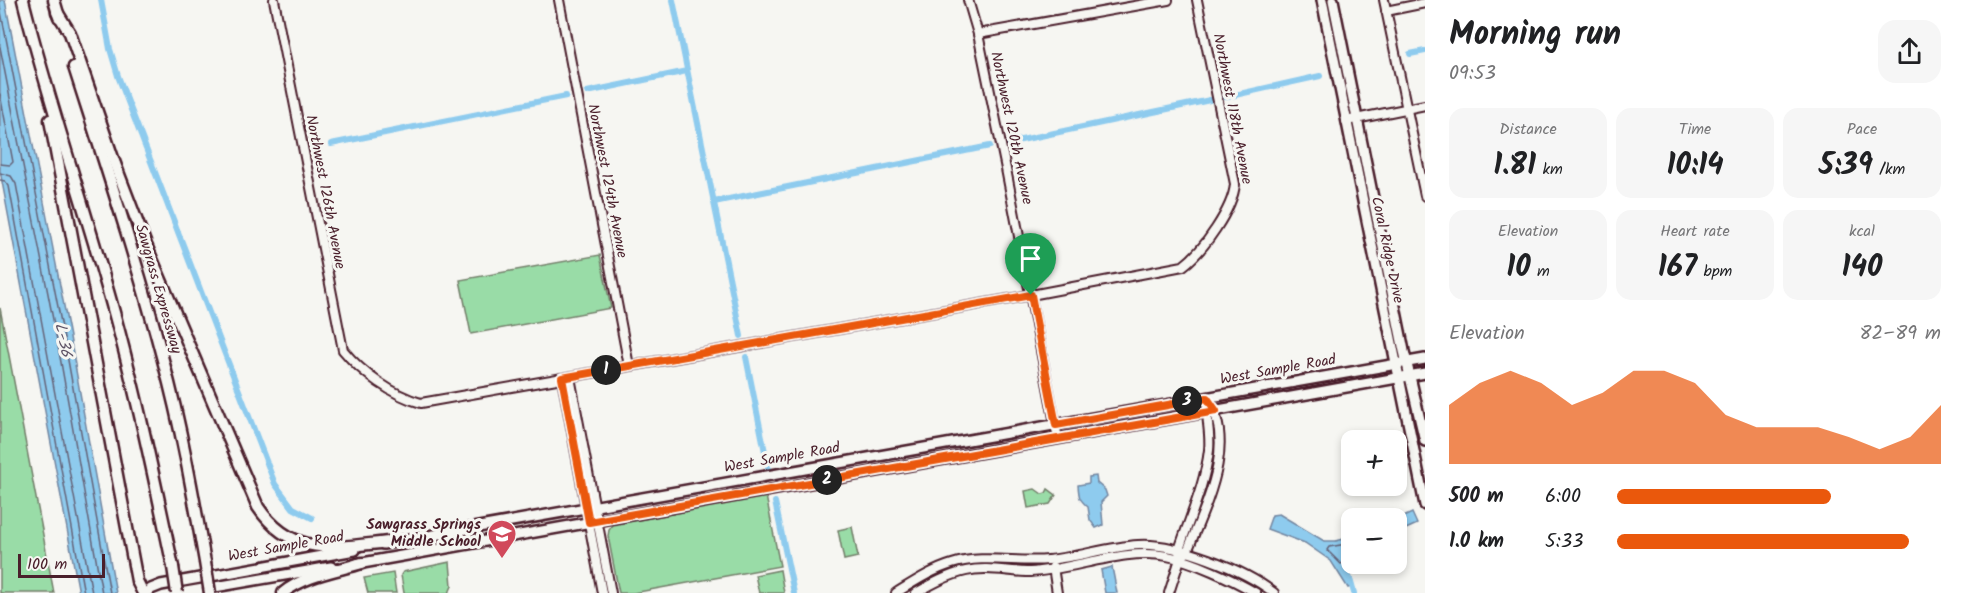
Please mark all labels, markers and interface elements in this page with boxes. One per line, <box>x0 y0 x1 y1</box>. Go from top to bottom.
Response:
text: Morning run <box>1449 9 1621 62</box>
button: share <box>1878 20 1941 83</box>
street label: Northwest 118th Avenue <box>1206 31 1258 187</box>
street label: Northwest 120th Avenue <box>983 49 1039 207</box>
text: 09:53 <box>1449 58 1496 90</box>
street label: Northwest 124th Avenue <box>580 102 634 260</box>
street label: Northwest 126th Avenue <box>298 113 352 271</box>
text: Distance <box>1499 117 1557 142</box>
text: Time <box>1679 117 1711 142</box>
text: Pace <box>1847 117 1877 142</box>
text: 1.81 <box>1493 142 1536 190</box>
text: 10:14 <box>1666 142 1724 190</box>
text: 5:39 <box>1819 142 1873 190</box>
text: km <box>1536 157 1563 182</box>
text: /km <box>1873 157 1905 182</box>
street label: Coral Ridge Drive <box>1364 194 1410 306</box>
text: Elevation <box>1498 219 1558 244</box>
text: Heart rate <box>1660 219 1730 244</box>
text: kcal <box>1849 219 1875 244</box>
street label: Sawgrass Expressway <box>128 221 188 358</box>
pin <box>1005 233 1056 295</box>
icon: arrive <box>1014 242 1047 275</box>
text: 10 <box>1506 244 1531 292</box>
text: 167 <box>1658 244 1697 292</box>
text: 140 <box>1842 244 1882 292</box>
text: m <box>1531 259 1550 284</box>
text: bpm <box>1697 259 1732 284</box>
text: Elevation <box>1449 318 1525 350</box>
text: 82–89 m <box>1859 318 1941 350</box>
water label: L-36 <box>47 321 79 361</box>
street label: West Sample Road <box>1218 348 1338 392</box>
pin: 1 <box>591 355 621 385</box>
text: 1 <box>604 357 608 382</box>
pin: 3 <box>1172 386 1202 416</box>
text: 3 <box>1183 388 1191 413</box>
map controls <box>1341 430 1407 574</box>
button: + <box>1341 430 1407 496</box>
street label: West Sample Road <box>722 436 842 480</box>
pin: 2 <box>812 465 842 495</box>
text: 2 <box>822 467 832 492</box>
text: 500 m <box>1449 481 1504 513</box>
text: 6:00 <box>1545 481 1581 513</box>
button: − <box>1341 508 1407 574</box>
place label: Sawgrass Springs Middle School <box>366 513 481 554</box>
school or university icon: Sawgrass Springs Middle School <box>486 518 518 560</box>
street label: West Sample Road <box>226 525 346 569</box>
text: 1.0 km <box>1449 526 1504 558</box>
text: 5:33 <box>1545 526 1584 558</box>
scale bar <box>18 551 105 578</box>
text: 100 m <box>27 552 67 577</box>

